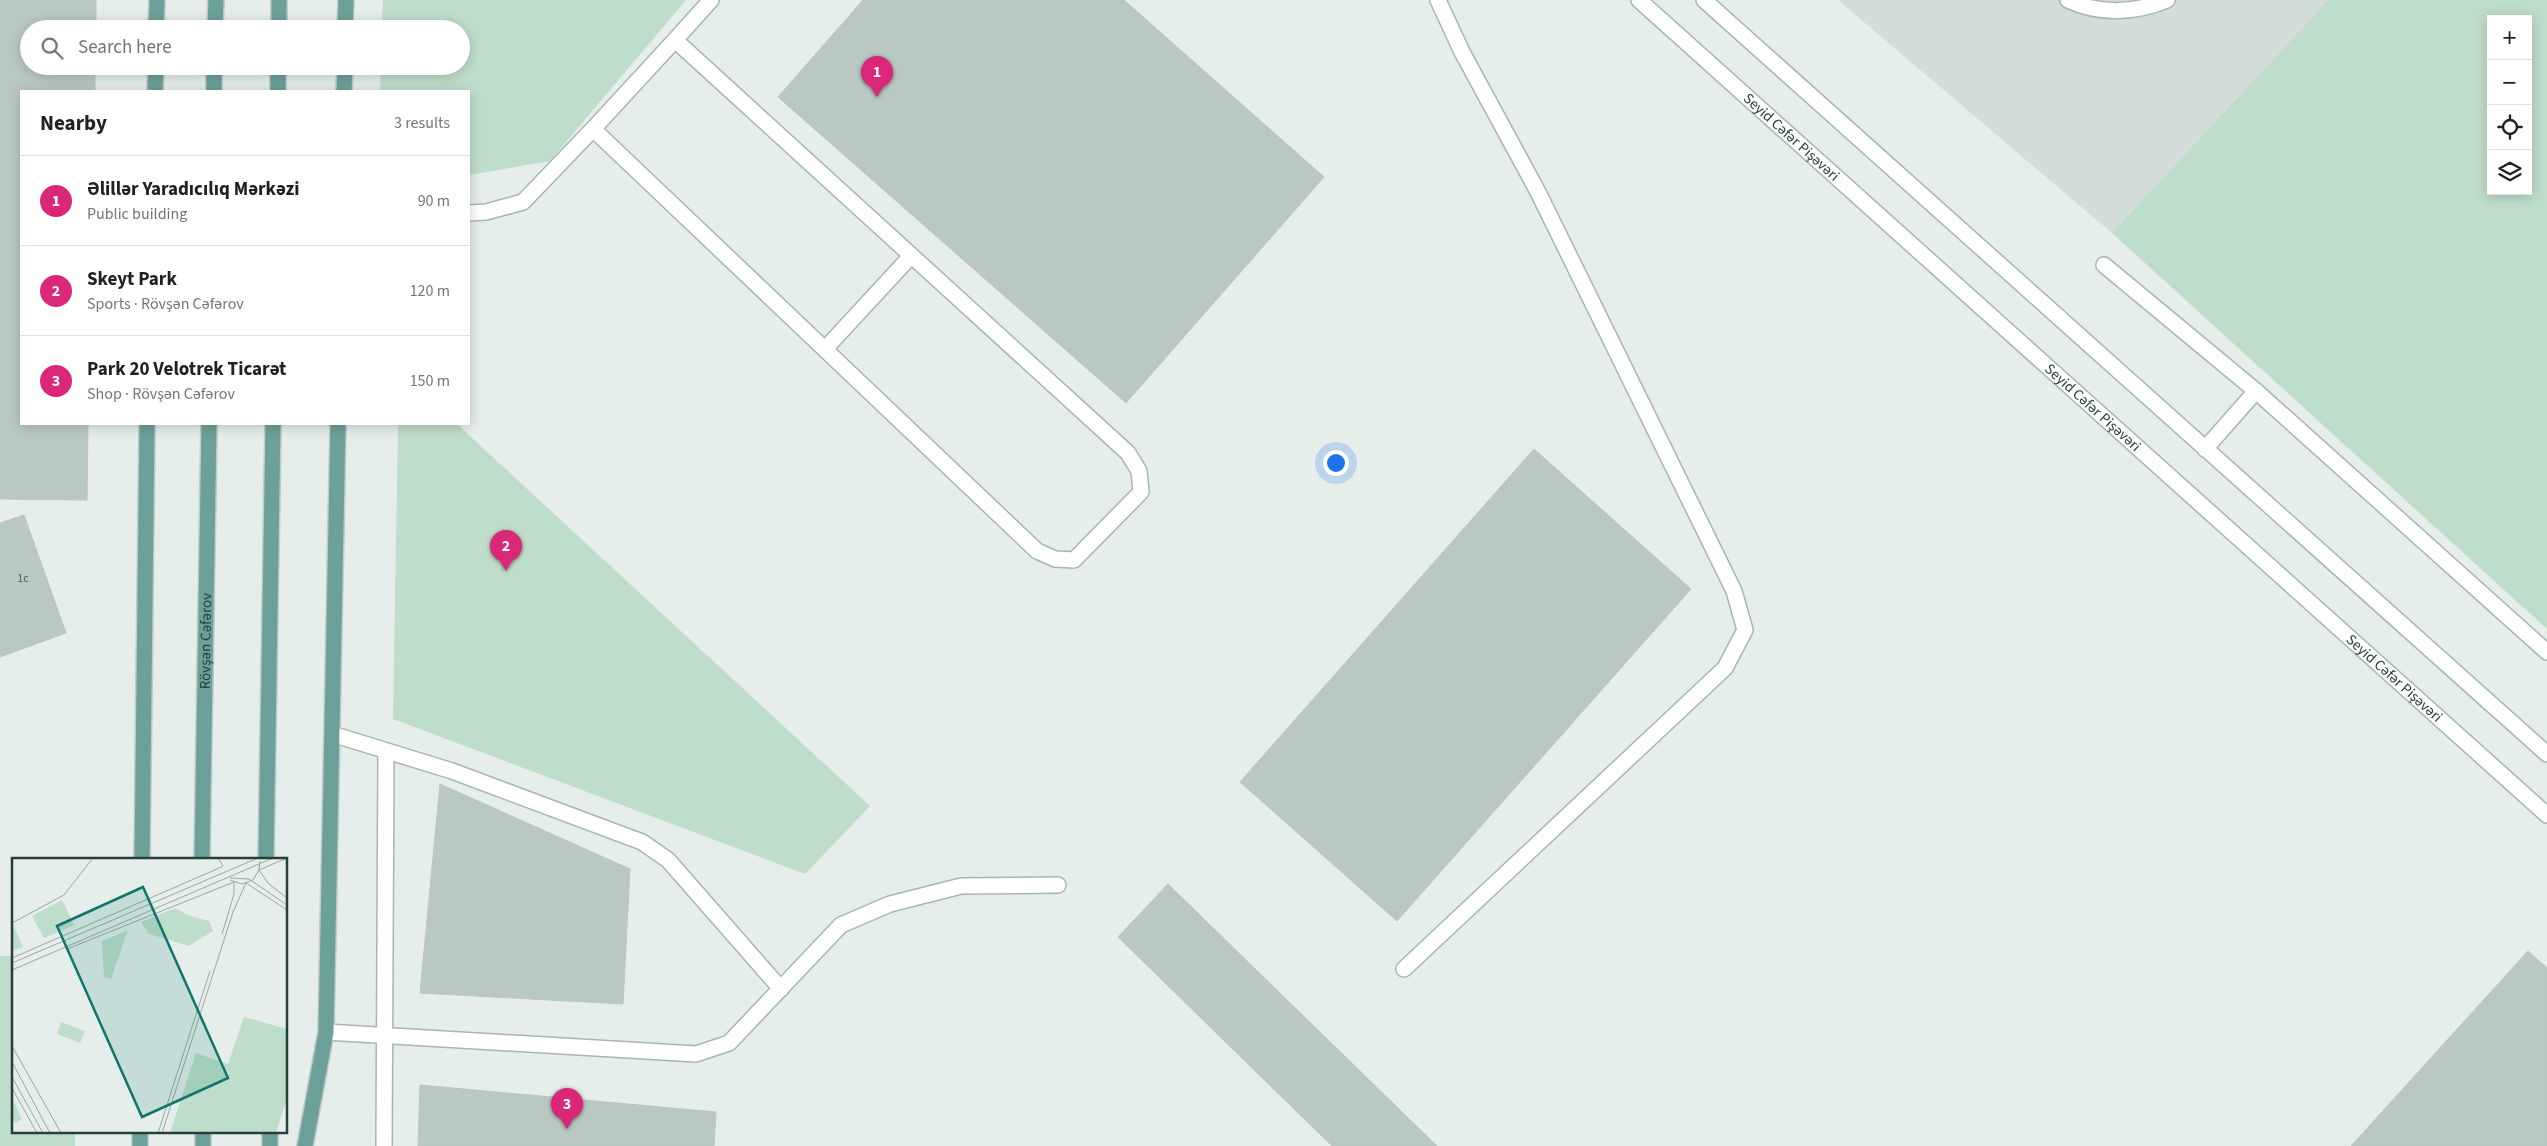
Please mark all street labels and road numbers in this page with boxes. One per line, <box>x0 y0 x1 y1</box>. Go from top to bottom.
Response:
street label: Seyid Cəfər Pişəvəri <box>1739 88 1844 186</box>
street label: Seyid Cəfər Pişəvəri <box>2040 359 2146 456</box>
street label: Rövşən Cəfərov <box>194 593 217 689</box>
street label: Seyid Cəfər Pişəvəri <box>2342 629 2447 727</box>

